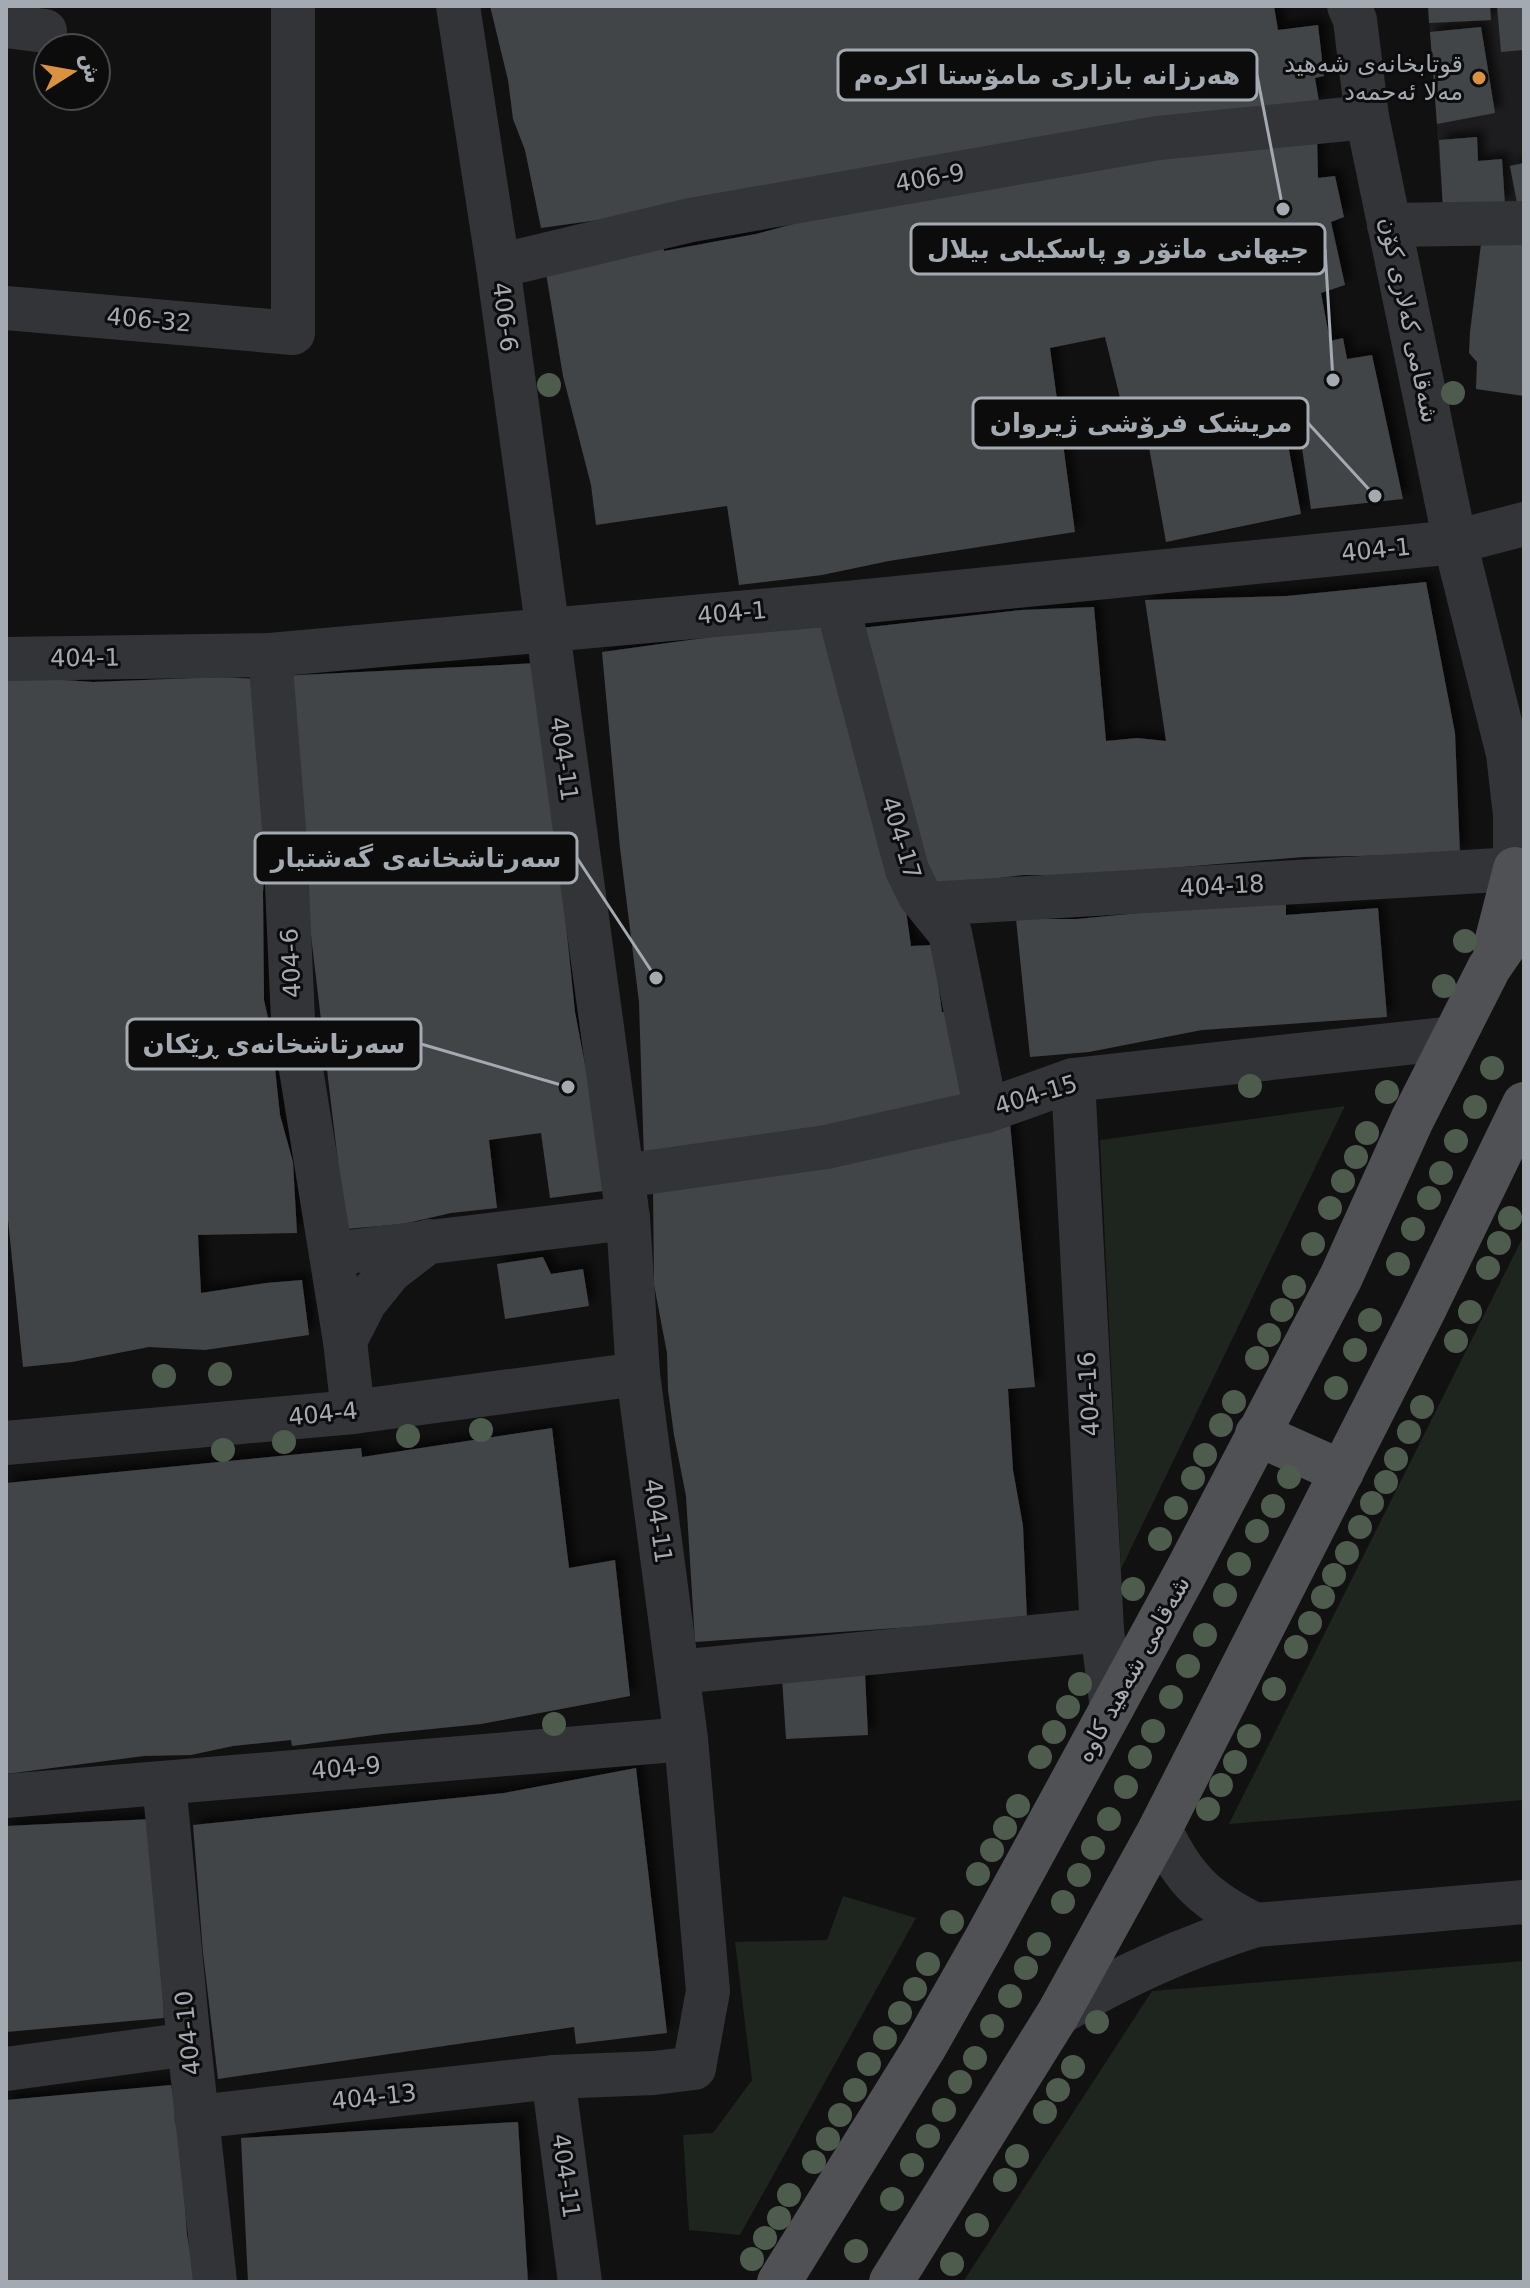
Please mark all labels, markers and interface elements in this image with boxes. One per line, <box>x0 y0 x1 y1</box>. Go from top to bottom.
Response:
north arrow <box>32 32 112 112</box>
callout: هەرزانە بازاری مامۆستا اکرەم <box>838 50 1257 100</box>
place label: قوتابخانەی شەهید مەلا ئە‌حمەد <box>1284 50 1463 106</box>
text: ش <box>76 51 106 86</box>
text: هەرزانە بازاری مامۆستا اکرەم <box>854 60 1240 91</box>
marker: قوتابخانەی شەهید مەلا ئە‌حمەد <box>1470 69 1488 87</box>
street label: 406-9 <box>893 158 967 198</box>
street label: شەقامی کەلاری کۆن <box>1374 215 1444 425</box>
callout: جیهانی ماتۆر و پاسکیلی بیلال <box>911 224 1325 274</box>
text: جیهانی ماتۆر و پاسکیلی بیلال <box>927 234 1309 265</box>
street label: 406-6 <box>487 281 523 353</box>
street label: 406-32 <box>105 302 193 338</box>
callout: مریشک فرۆشی ژیروان <box>973 398 1308 448</box>
text: مریشک فرۆشی ژیروان <box>990 408 1292 439</box>
street label: 404-1 <box>1340 532 1412 568</box>
street label: 404-1 <box>696 596 768 630</box>
street label: 404-1 <box>50 643 120 673</box>
street label: 404-11 <box>544 715 584 803</box>
street label: 404-17 <box>875 793 927 883</box>
callout: سەرتاشخانەی گەشتیار <box>255 833 577 883</box>
text: سەرتاشخانەی گەشتیار <box>269 843 561 873</box>
street label: 404-18 <box>1179 870 1265 902</box>
street label: 404-6 <box>275 927 307 999</box>
callout: سەرتاشخانەی ڕێکان <box>127 1019 421 1069</box>
text: سەرتاشخانەی ڕێکان <box>143 1029 405 1059</box>
street label: 404-15 <box>991 1069 1081 1121</box>
street label: 404-16 <box>1073 1351 1105 1437</box>
street label: 404-4 <box>287 1396 359 1432</box>
street label: 404-11 <box>638 1477 678 1565</box>
street label: شەقامی شەهید کاوە <box>1070 1571 1196 1767</box>
street label: 404-9 <box>310 1751 382 1785</box>
street label: 404-10 <box>170 1989 206 2077</box>
street label: 404-13 <box>330 2079 418 2115</box>
street label: 404-11 <box>546 2132 586 2220</box>

